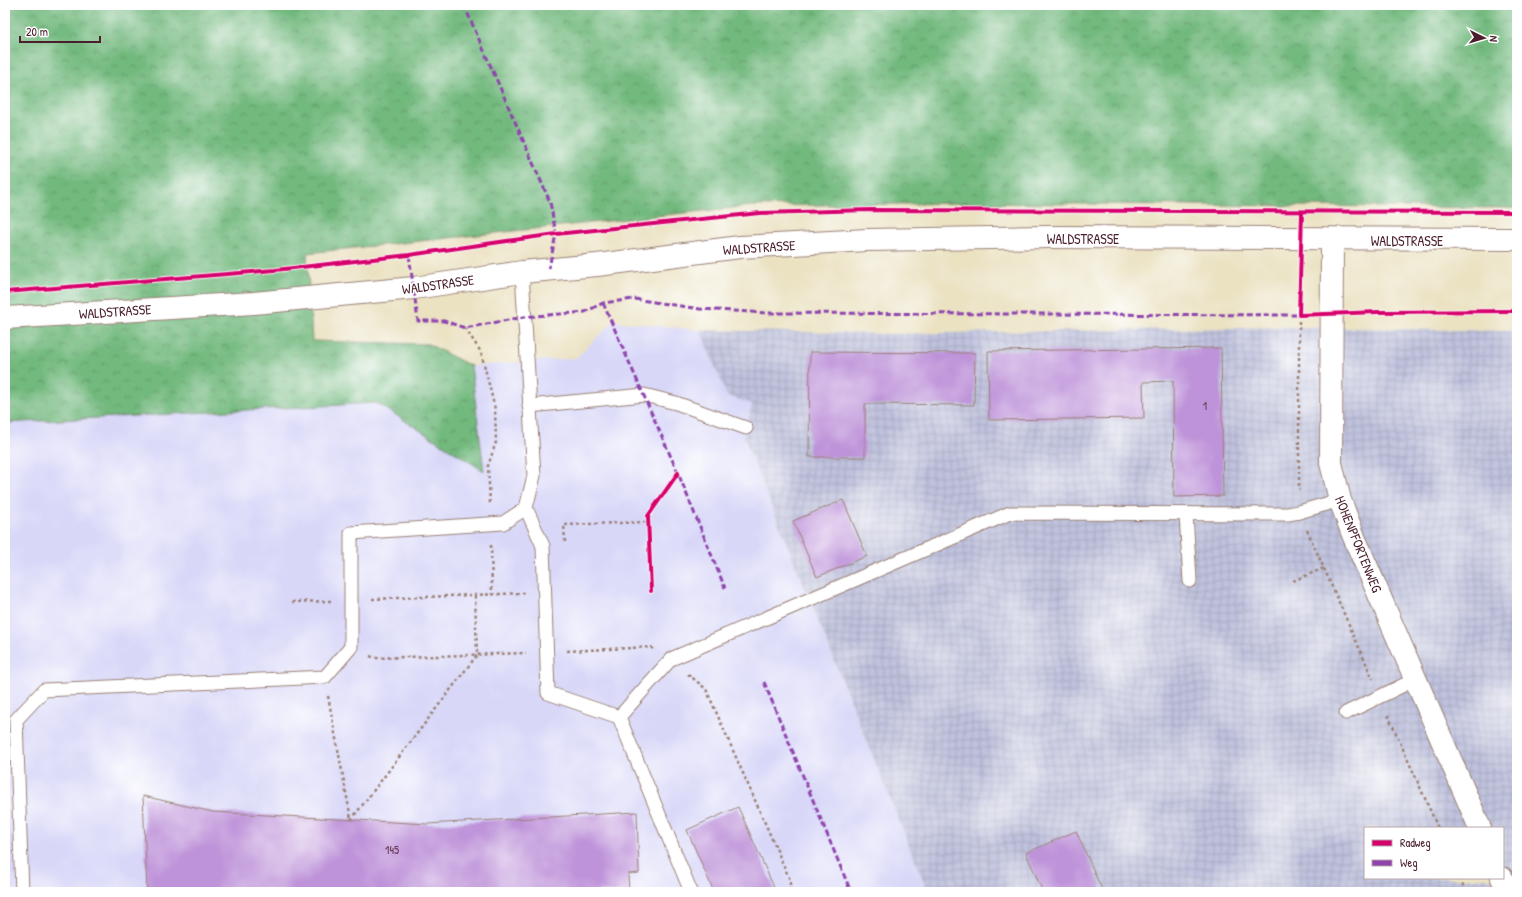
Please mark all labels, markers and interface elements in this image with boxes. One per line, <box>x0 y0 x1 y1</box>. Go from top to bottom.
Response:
scale bar <box>20 18 100 44</box>
north arrow <box>1464 18 1504 58</box>
text: 20 m <box>26 23 48 40</box>
text: N <box>1487 35 1501 43</box>
street label: WALDSTRASSE <box>1047 229 1119 248</box>
street label: WALDSTRASSE <box>1371 231 1443 250</box>
street label: WALDSTRASSE <box>722 235 796 259</box>
street label: WALDSTRASSE <box>401 270 475 298</box>
street label: WALDSTRASSE <box>78 299 152 323</box>
house number: 1 <box>1203 397 1207 414</box>
street label: HOHENPFORTENWEG <box>1331 493 1387 595</box>
legend <box>1364 827 1504 879</box>
text: Radweg <box>1400 834 1431 851</box>
house number: 145 <box>385 841 399 858</box>
text: Weg <box>1400 854 1418 871</box>

